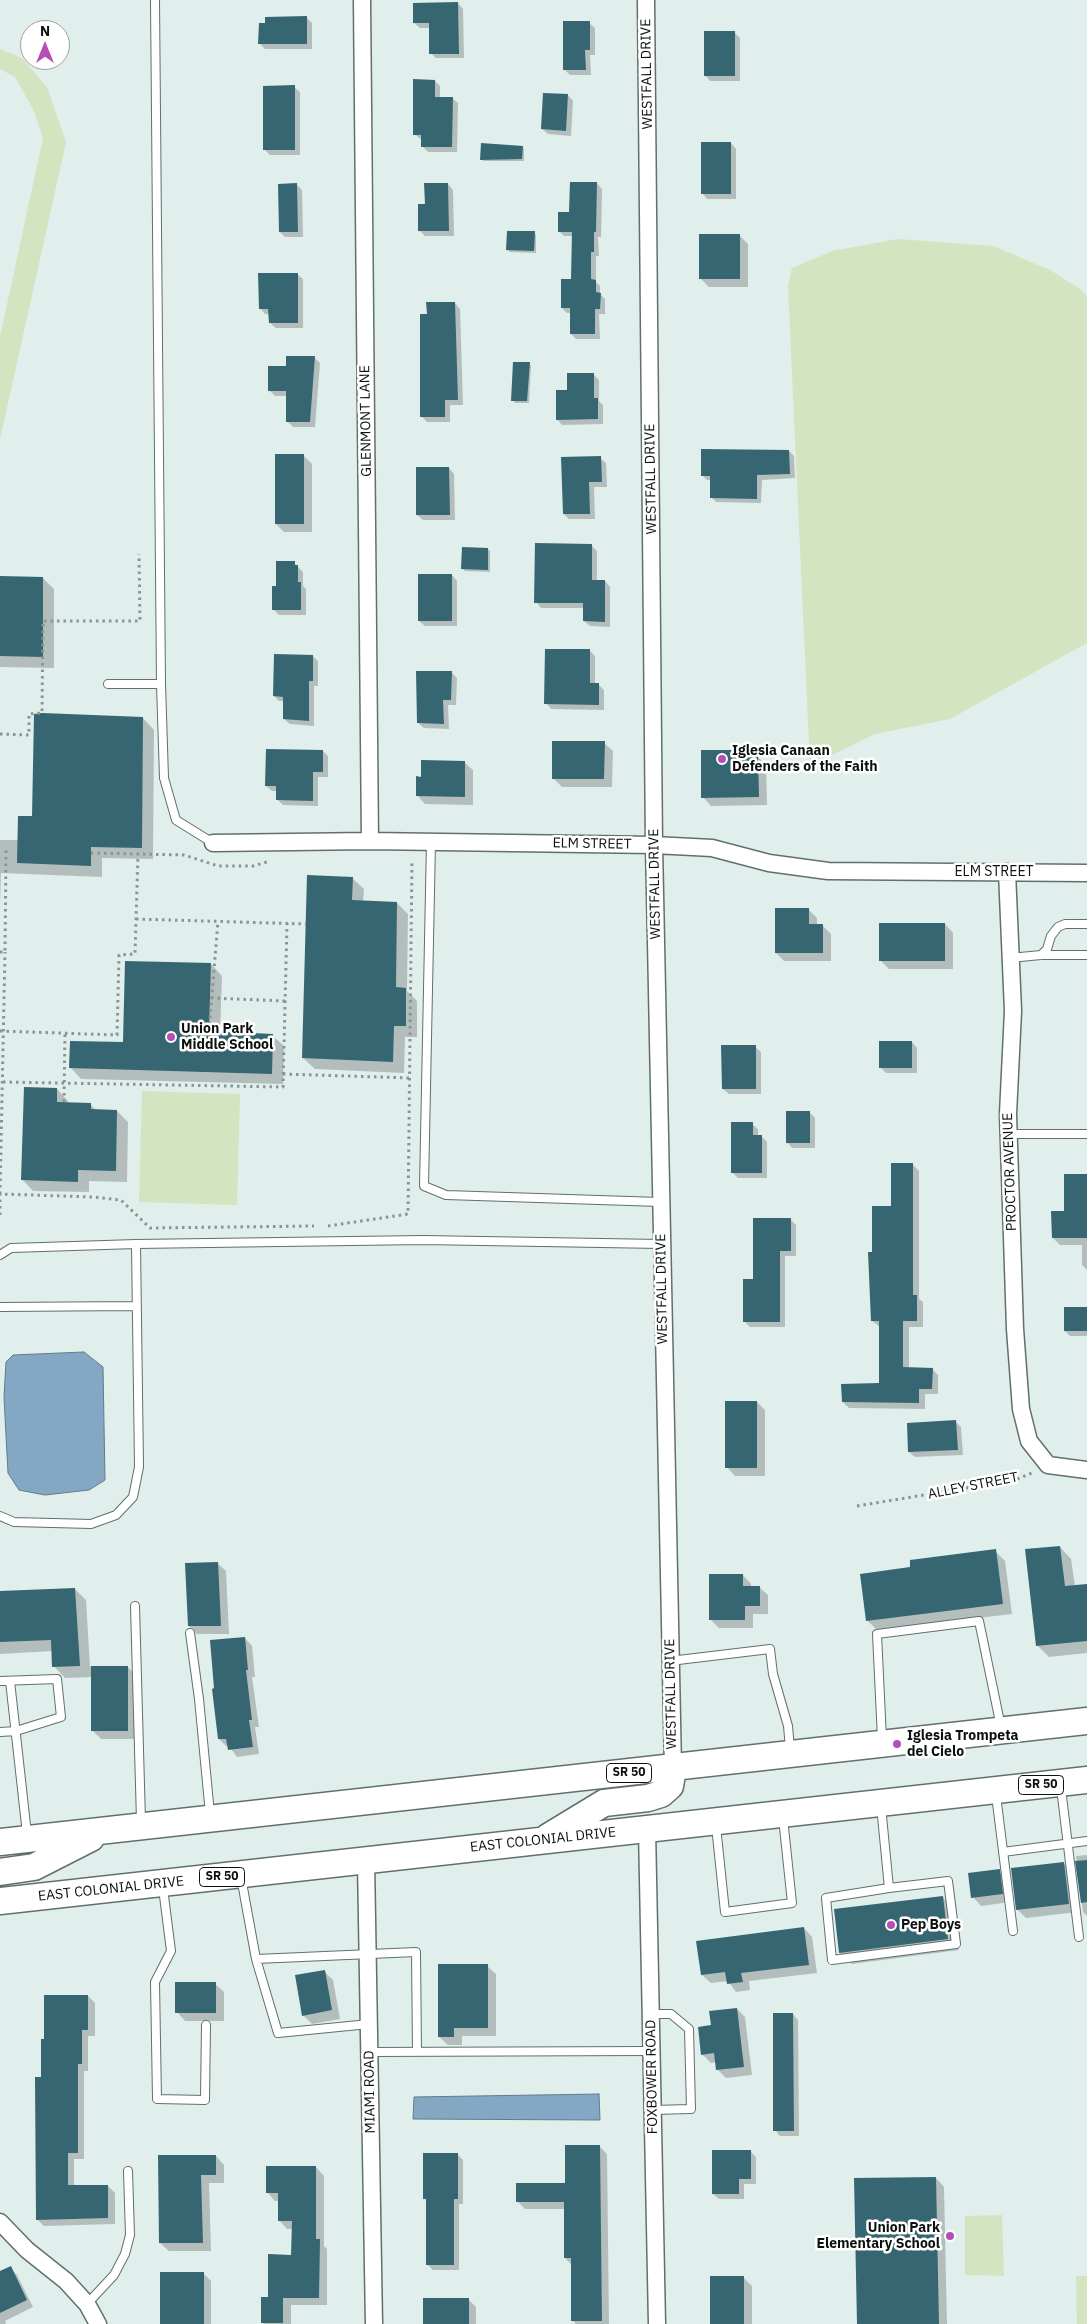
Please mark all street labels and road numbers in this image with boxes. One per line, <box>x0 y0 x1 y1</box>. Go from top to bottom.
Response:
street label: WESTFALL DRIVE <box>638 18 656 130</box>
street label: GLENMONT LANE <box>357 365 375 477</box>
street label: WESTFALL DRIVE <box>642 423 660 535</box>
street label: WESTFALL DRIVE <box>646 828 664 940</box>
street label: ELM STREET <box>552 835 632 853</box>
street label: ELM STREET <box>954 864 1034 880</box>
street label: PROCTOR AVENUE <box>1000 1113 1020 1231</box>
street label: WESTFALL DRIVE <box>653 1233 671 1345</box>
street label: ALLEY STREET <box>926 1469 1020 1503</box>
street label: WESTFALL DRIVE <box>662 1638 680 1750</box>
road number: SR 50 <box>606 1764 652 1782</box>
road number: SR 50 <box>1018 1776 1064 1794</box>
street label: EAST COLONIAL DRIVE <box>469 1824 617 1856</box>
road number: SR 50 <box>200 1868 244 1886</box>
street label: EAST COLONIAL DRIVE <box>37 1873 185 1905</box>
street label: FOXBOWER ROAD <box>643 2020 661 2134</box>
street label: MIAMI ROAD <box>361 2050 379 2134</box>

